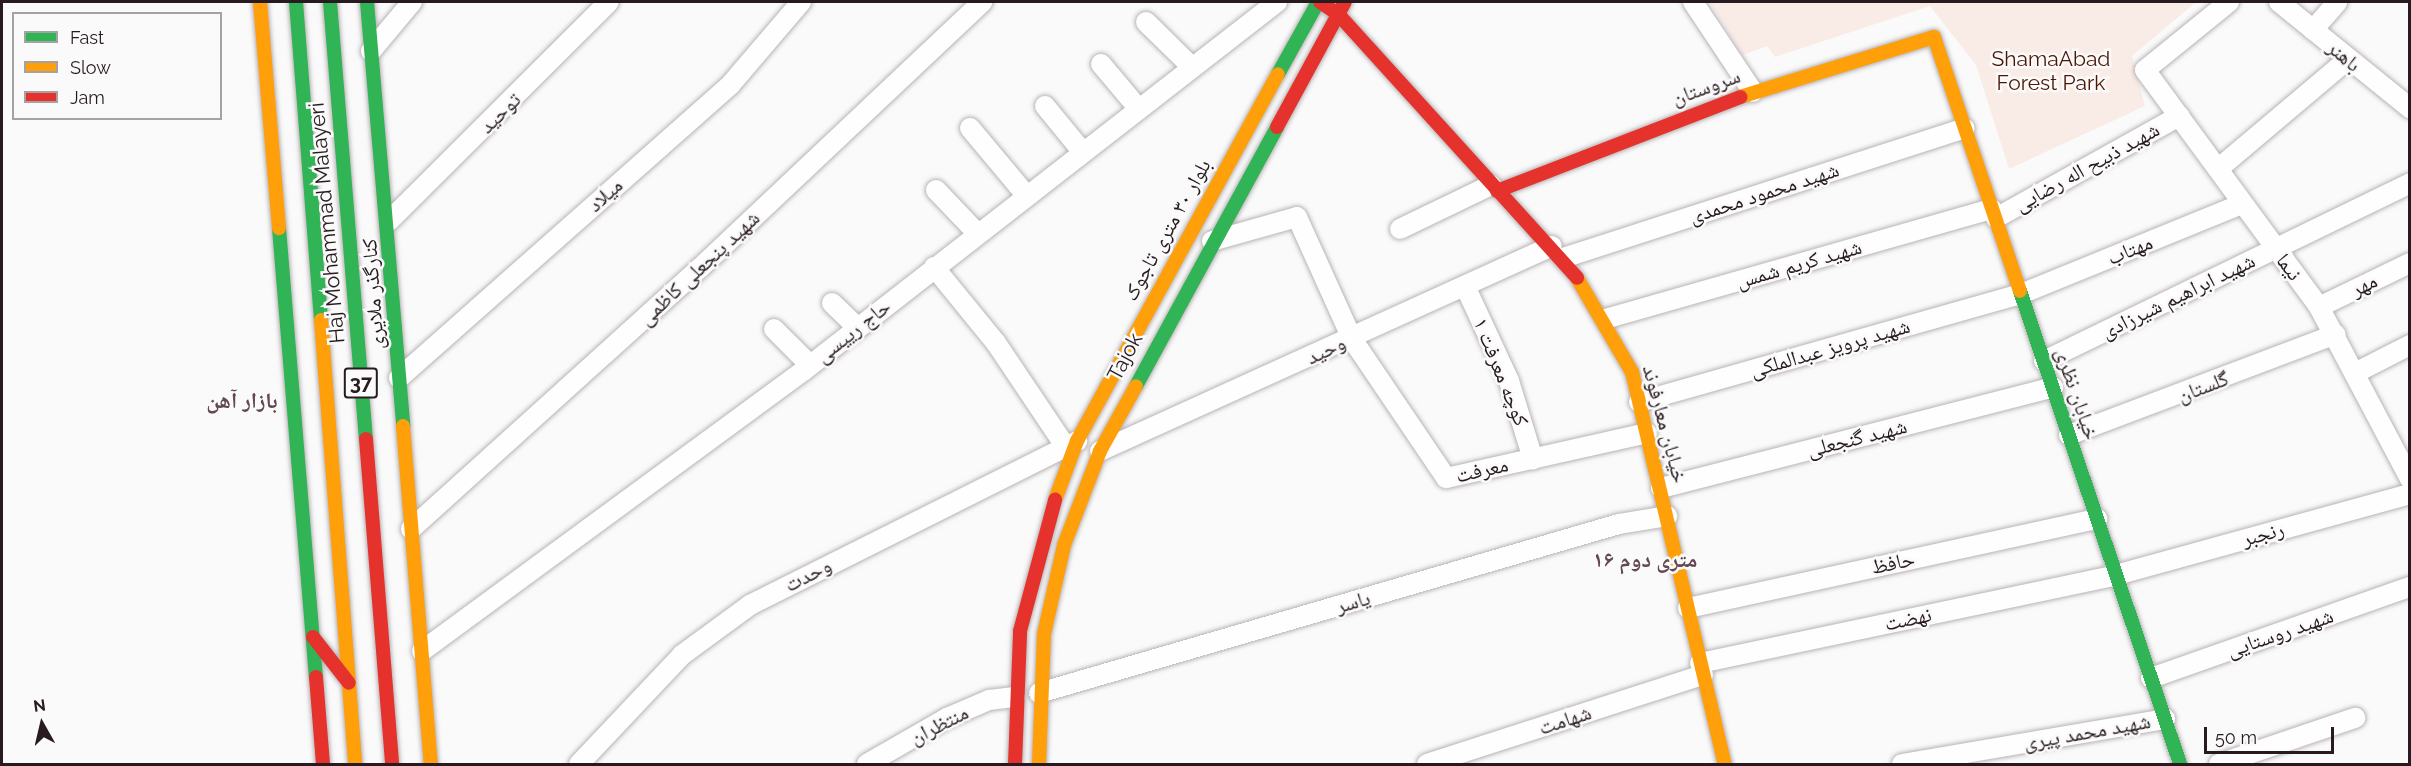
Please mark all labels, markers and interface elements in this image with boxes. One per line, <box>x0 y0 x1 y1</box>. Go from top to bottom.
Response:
legend <box>12 12 222 120</box>
text: Fast <box>70 27 104 48</box>
street label: باهنر <box>2322 35 2366 77</box>
park label: ShamaAbad Forest Park <box>1992 46 2110 96</box>
text: Slow <box>70 57 111 78</box>
street label: سروستان <box>1668 63 1744 111</box>
text: Jam <box>70 87 105 108</box>
street label: توحید <box>474 87 526 139</box>
street label: Haj Mohammad Malayeri <box>304 102 350 344</box>
street label: شهید ذبیح اله رضایی <box>2010 117 2164 217</box>
street label: بلوار ۳۰ متری تاجوک <box>1118 155 1216 305</box>
street label: شهید محمود محمدی <box>1686 157 1842 229</box>
street label: میلاد <box>582 173 628 217</box>
street label: شهید پنجعلی کاظمی <box>633 205 765 331</box>
street label: مهتاب <box>2104 230 2156 270</box>
street label: شهید کریم شمس <box>1733 234 1865 294</box>
street label: کنارگذر ملایری <box>357 238 389 350</box>
street label: شهید ابراهیم شیرزادی <box>2097 248 2259 344</box>
street label: نیما <box>2271 249 2307 285</box>
street label: مهر <box>2347 268 2381 302</box>
street label: حاج رییسی <box>810 294 896 368</box>
street label: شهید پرویز عبدالملکی <box>1747 313 1913 383</box>
street label: کوچه معرفت ۱ <box>1468 314 1534 430</box>
street label: Tajok <box>1102 329 1148 385</box>
street label: وحید <box>1302 330 1350 370</box>
street label: خیابان نظری <box>2050 345 2104 443</box>
street label: خیابان معارفوند <box>1637 362 1693 486</box>
road number: 37 <box>343 366 379 400</box>
street label: گلستان <box>2174 366 2232 408</box>
district label: بازار آهن <box>206 388 278 414</box>
street label: شهید گنجعلی <box>1805 413 1909 463</box>
street label: معرفت <box>1453 452 1511 488</box>
street label: رنجبر <box>2239 516 2287 552</box>
street label: حافظ <box>1869 546 1917 580</box>
district label: ۱۶ متری دوم <box>1593 547 1697 573</box>
street label: وحدت <box>780 553 836 597</box>
street label: یاسر <box>1333 585 1373 619</box>
street label: نهضت <box>1882 602 1934 636</box>
street label: شهید روستایی <box>2223 603 2337 663</box>
north arrow <box>12 694 72 754</box>
text: N <box>32 695 47 716</box>
street label: منتظران <box>906 700 972 750</box>
street label: شهامت <box>1535 700 1595 740</box>
street label: شهید محمد پیری <box>2022 708 2152 756</box>
scale bar <box>2207 715 2338 753</box>
text: 50 m <box>2215 727 2257 748</box>

